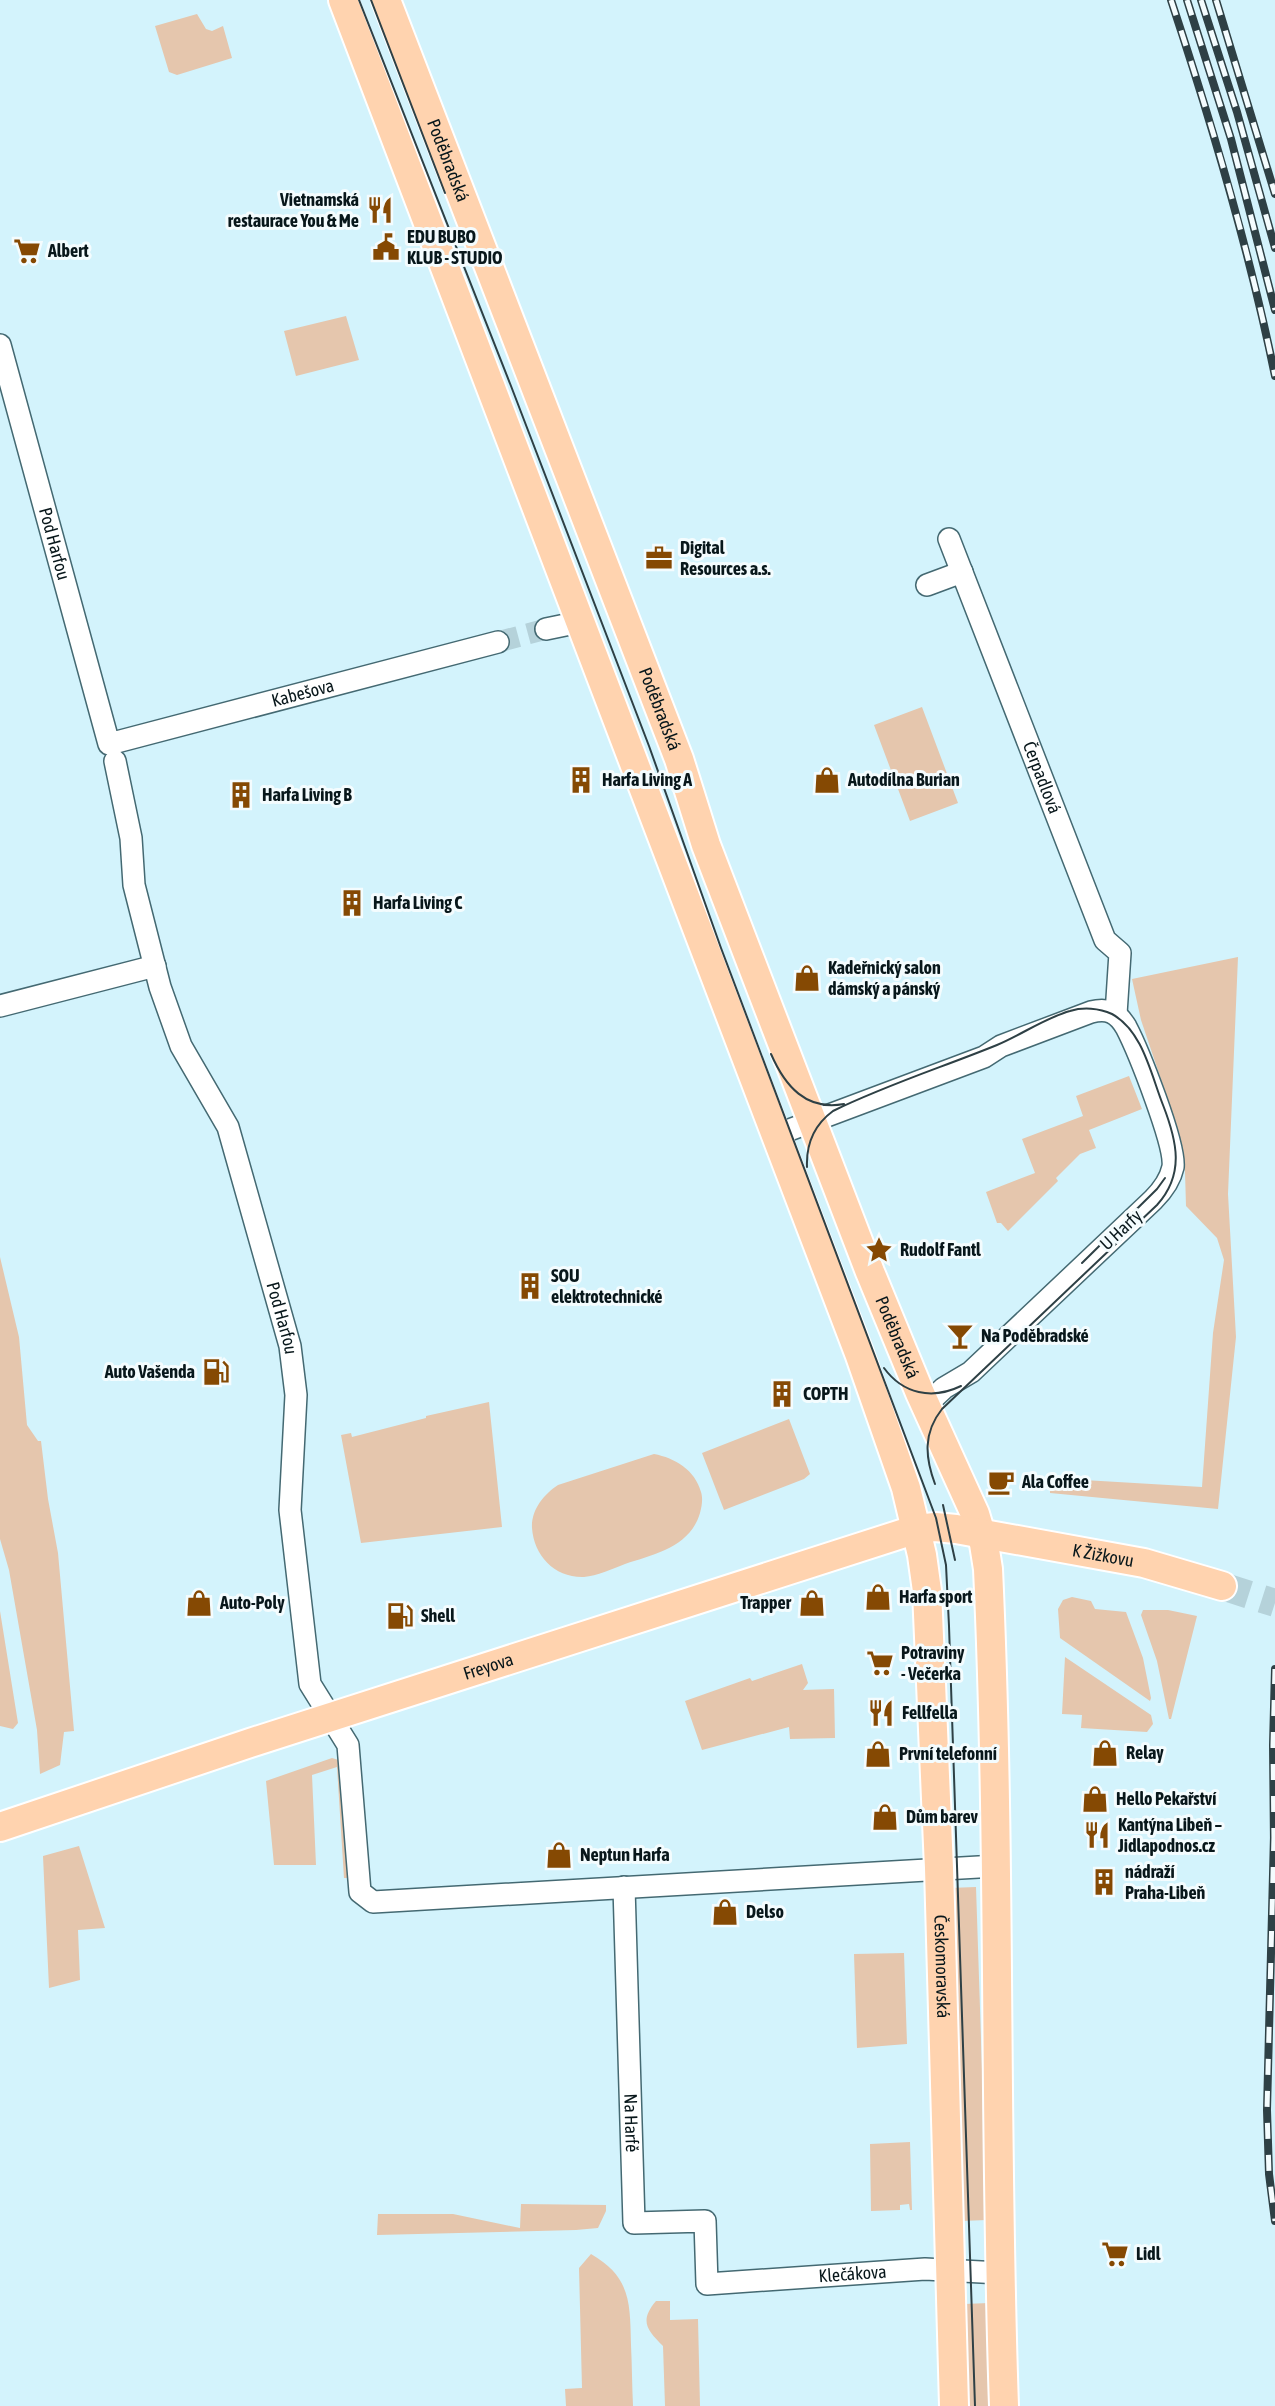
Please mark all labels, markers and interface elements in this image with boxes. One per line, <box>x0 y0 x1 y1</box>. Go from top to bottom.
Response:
street label: Poděbradská <box>423 116 474 205</box>
place label: Vietnamská restaurace You & Me <box>228 189 359 231</box>
restaurant icon: Vietnamská restaurace You & Me <box>365 195 395 225</box>
place label: EDU BUBO KLUB - STUDIO <box>407 226 503 268</box>
public building icon: EDU BUBO KLUB - STUDIO <box>371 232 401 262</box>
supermarket icon: Albert <box>12 236 42 266</box>
place label: Albert <box>47 240 89 261</box>
street label: Pod Harfou <box>35 505 75 582</box>
place label: Digital Resources a.s. <box>680 537 771 579</box>
office icon: Digital Resources a.s. <box>644 543 674 573</box>
street label: Poděbradská <box>635 664 686 753</box>
street label: Kabešova <box>269 674 336 711</box>
street label: Čerpadlová <box>1019 738 1066 816</box>
building icon: Harfa Living A <box>566 765 596 795</box>
shop icon: Autodílna Burian <box>812 765 842 795</box>
place label: Harfa Living A <box>602 769 692 790</box>
place label: Autodílna Burian <box>847 769 960 790</box>
building icon: Harfa Living B <box>226 780 256 810</box>
place label: Harfa Living B <box>262 784 352 805</box>
building icon: Harfa Living C <box>337 888 367 918</box>
place label: Harfa Living C <box>373 892 462 913</box>
place label: Kadeřnický salon dámský a pánský <box>828 957 941 999</box>
shop icon: Kadeřnický salon dámský a pánský <box>792 963 822 993</box>
street label: U Harfy <box>1095 1205 1146 1254</box>
place icon: Rudolf Fantl <box>864 1235 894 1265</box>
place label: Rudolf Fantl <box>900 1239 981 1260</box>
place label: SOU elektrotechnické <box>551 1265 663 1307</box>
building icon: SOU elektrotechnické <box>515 1271 545 1301</box>
street label: Pod Harfou <box>262 1279 302 1355</box>
street label: Poděbradská <box>871 1293 924 1381</box>
bar icon: Na Poděbradské <box>945 1321 975 1351</box>
place label: Na Poděbradské <box>981 1325 1089 1346</box>
fuel station icon: Auto Vašenda <box>201 1357 231 1387</box>
place label: Auto Vašenda <box>104 1361 195 1382</box>
building icon: COPTH <box>767 1379 797 1409</box>
place label: COPTH <box>803 1383 848 1404</box>
cafe icon: Ala Coffee <box>986 1467 1016 1497</box>
place label: Ala Coffee <box>1021 1471 1089 1492</box>
street label: K Žižkovu <box>1071 1539 1136 1571</box>
shop icon: Harfa sport <box>863 1582 893 1612</box>
place label: Harfa sport <box>899 1586 973 1607</box>
shop icon: Auto-Poly <box>184 1588 214 1618</box>
shop icon: Trapper <box>797 1588 827 1618</box>
place label: Auto-Poly <box>219 1592 285 1613</box>
place label: Trapper <box>740 1592 792 1613</box>
fuel station icon: Shell <box>385 1601 415 1631</box>
place label: Shell <box>421 1605 455 1626</box>
place label: Potraviny - Večerka <box>901 1642 965 1684</box>
street label: Freyova <box>460 1648 516 1684</box>
supermarket icon: Potraviny - Večerka <box>865 1648 895 1678</box>
restaurant icon: Fellfella <box>866 1698 896 1728</box>
place label: Fellfella <box>902 1702 958 1723</box>
shop icon: Relay <box>1090 1738 1120 1768</box>
shop icon: První telefonní <box>863 1739 893 1769</box>
place label: Relay <box>1126 1742 1164 1763</box>
place label: První telefonní <box>899 1743 998 1764</box>
shop icon: Hello Pekařství <box>1080 1784 1110 1814</box>
place label: Hello Pekařství <box>1116 1788 1217 1809</box>
shop icon: Dům barev <box>870 1802 900 1832</box>
place label: Dům barev <box>906 1806 978 1827</box>
place label: Kantýna Libeň – Jidlapodnos.cz <box>1117 1814 1222 1856</box>
restaurant icon: Kantýna Libeň – Jidlapodnos.cz <box>1082 1820 1112 1850</box>
shop icon: Neptun Harfa <box>544 1840 574 1870</box>
place label: Neptun Harfa <box>580 1844 670 1865</box>
place label: nádraží Praha-Libeň <box>1125 1861 1206 1903</box>
building icon: nádraží Praha-Libeň <box>1089 1867 1119 1897</box>
shop icon: Delso <box>710 1897 740 1927</box>
place label: Delso <box>746 1901 784 1922</box>
street label: Českomoravská <box>930 1914 954 2018</box>
street label: Na Harfě <box>620 2093 643 2152</box>
supermarket icon: Lidl <box>1100 2239 1130 2269</box>
place label: Lidl <box>1136 2243 1161 2264</box>
street label: Klečákova <box>818 2261 887 2286</box>

